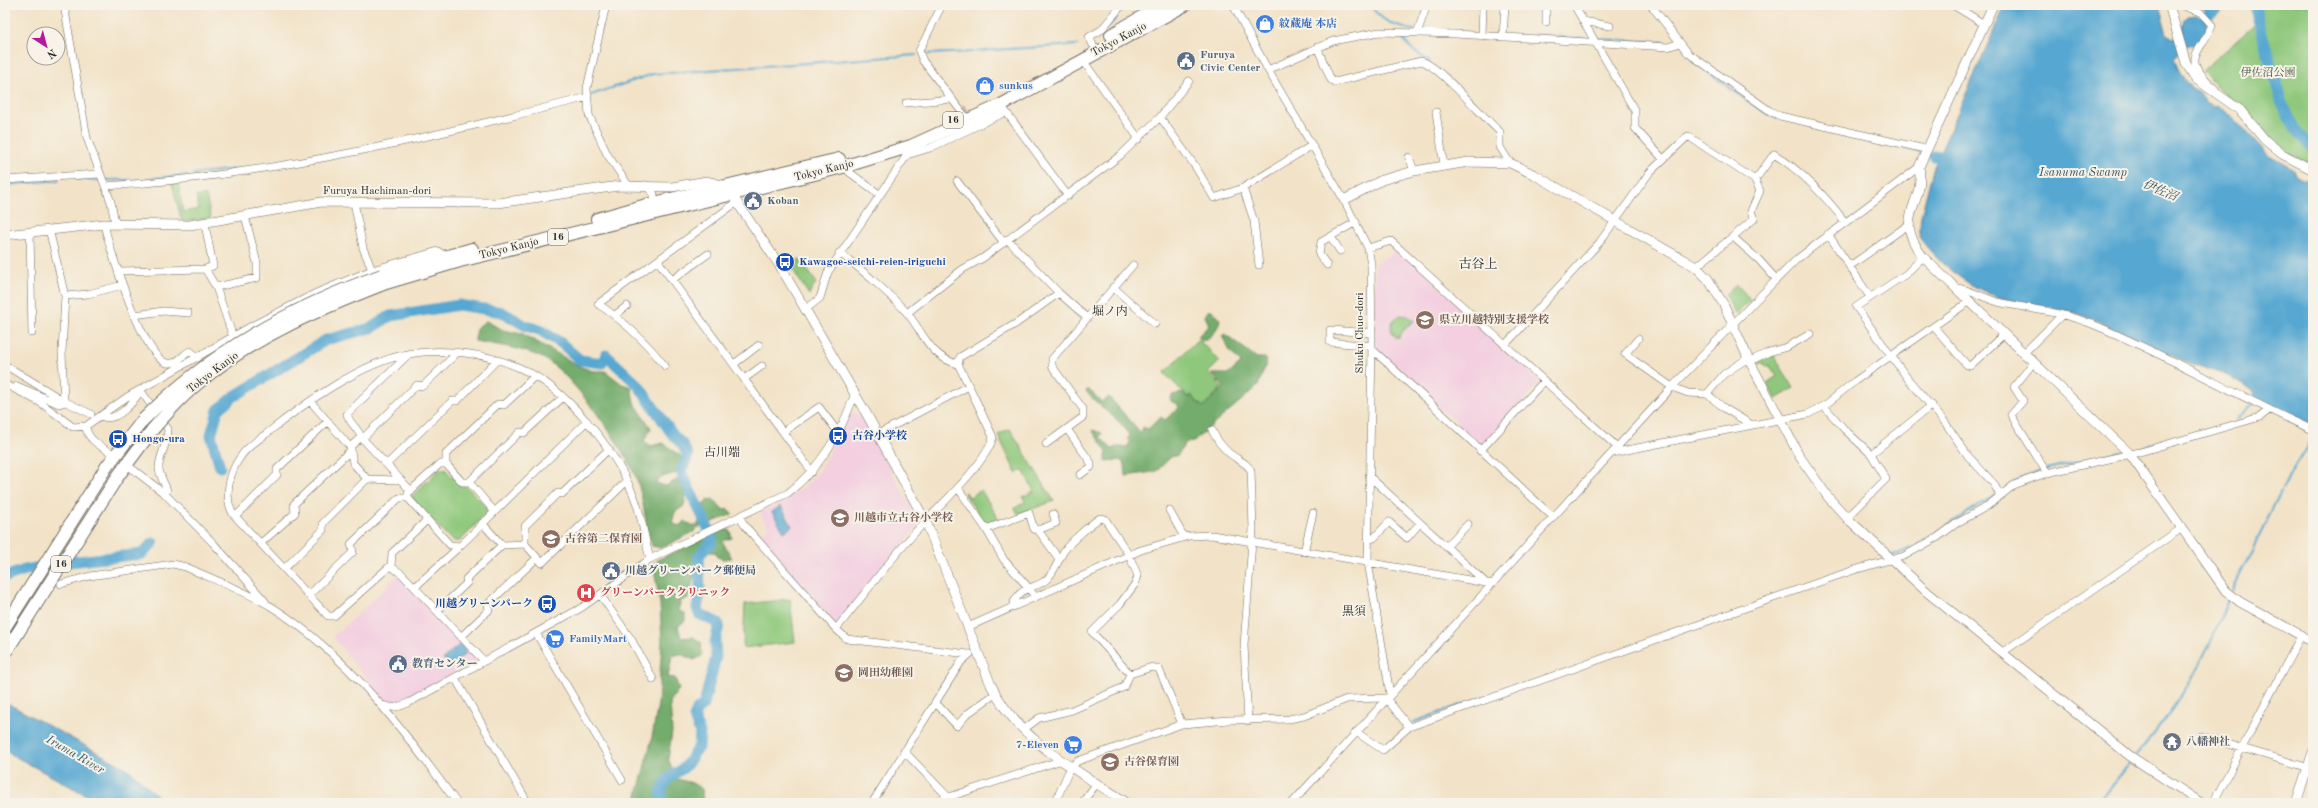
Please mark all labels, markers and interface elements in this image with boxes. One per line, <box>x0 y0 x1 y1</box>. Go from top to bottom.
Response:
shop icon: 紋蔵庵 本店 <box>1254 13 1276 35</box>
place label: 紋蔵庵 本店 <box>1279 17 1337 30</box>
street label: Tokyo Kanjo <box>1090 21 1148 59</box>
north arrow <box>26 26 66 66</box>
text: N <box>44 46 58 60</box>
public building icon: Furuya Civic Center <box>1175 50 1197 72</box>
place label: Furuya Civic Center <box>1200 50 1261 74</box>
park label: 伊佐沼公園 <box>2241 66 2296 79</box>
shop icon: sunkus <box>974 75 996 97</box>
place label: sunkus <box>999 81 1033 92</box>
road number: 16 <box>943 112 963 128</box>
street label: Tokyo Kanjo <box>793 158 855 184</box>
water label: Isanuma Swamp <box>2038 167 2128 179</box>
water label: 伊佐沼 <box>2141 177 2182 204</box>
street label: Furuya Hachiman-dori <box>323 186 431 197</box>
public building icon: Koban <box>742 190 764 212</box>
place label: Koban <box>767 196 799 207</box>
road number: 16 <box>548 229 568 245</box>
street label: Tokyo Kanjo <box>478 236 540 262</box>
bus stop icon: Kawagoe-seichi-reien-iriguchi <box>774 251 796 273</box>
place label: Kawagoe-seichi-reien-iriguchi <box>799 257 946 268</box>
district label: 古谷上 <box>1458 257 1498 271</box>
street label: Shuku Chuo-dori <box>1355 293 1366 373</box>
district label: 堀ノ内 <box>1092 304 1128 318</box>
school or university icon: 県立川越特別支援学校 <box>1414 309 1436 331</box>
place label: 県立川越特別支援学校 <box>1439 313 1549 326</box>
street label: Tokyo Kanjo <box>185 350 241 396</box>
bus stop icon: 古谷小学校 <box>827 425 849 447</box>
bus stop icon: Hongo-ura <box>107 428 129 450</box>
place label: 古谷小学校 <box>852 429 907 442</box>
place label: Hongo-ura <box>132 434 185 445</box>
district label: 古川端 <box>704 445 740 459</box>
school or university icon: 川越市立古谷小学校 <box>829 507 851 529</box>
place label: 川越市立古谷小学校 <box>854 511 953 524</box>
school or university icon: 古谷第二保育園 <box>540 528 562 550</box>
place label: 古谷第二保育園 <box>565 532 642 545</box>
road number: 16 <box>51 556 71 572</box>
public building icon: 川越グリーンパーク郵便局 <box>600 560 622 582</box>
place label: 川越グリーンパーク郵便局 <box>625 564 756 577</box>
hospital icon: グリーンパーククリニック <box>575 582 597 604</box>
place label: グリーンパーククリニック <box>600 586 730 599</box>
bus stop icon: 川越グリーンパーク <box>536 593 558 615</box>
place label: 川越グリーンパーク <box>435 597 533 610</box>
district label: 黒須 <box>1342 604 1366 618</box>
supermarket icon: FamilyMart <box>544 628 566 650</box>
place label: FamilyMart <box>569 634 627 645</box>
public building icon: 教育センター <box>387 653 409 675</box>
place label: 教育センター <box>412 657 478 670</box>
school or university icon: 岡田幼稚園 <box>833 662 855 684</box>
place label: 岡田幼稚園 <box>858 666 913 679</box>
temple icon: 八幡神社 <box>2161 731 2183 753</box>
water label: Iruma River <box>43 733 107 777</box>
supermarket icon: 7-Eleven <box>1062 734 1084 756</box>
place label: 八幡神社 <box>2186 735 2230 748</box>
place label: 7-Eleven <box>1016 740 1059 751</box>
school or university icon: 古谷保育園 <box>1099 751 1121 773</box>
place label: 古谷保育園 <box>1124 755 1179 768</box>

